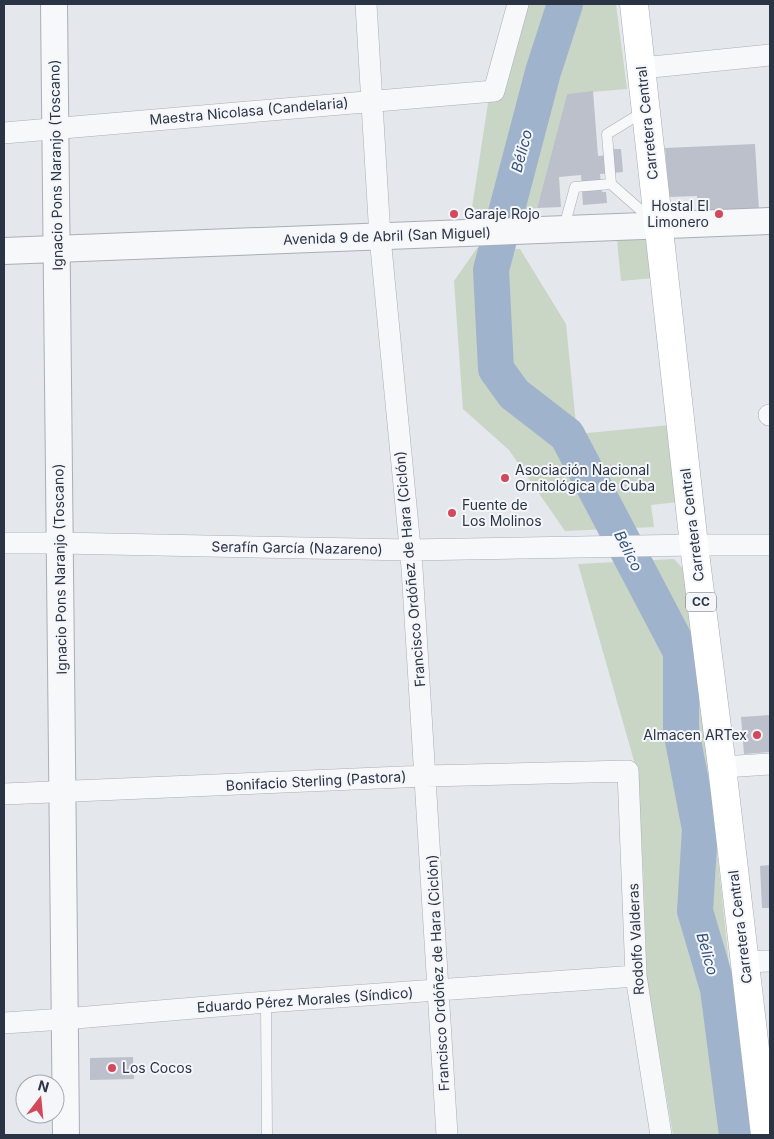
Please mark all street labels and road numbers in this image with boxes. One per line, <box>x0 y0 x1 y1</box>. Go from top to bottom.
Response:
street label: Ignacio Pons Naranjo (Toscano) <box>45 59 66 271</box>
street label: Carretera Central <box>632 65 661 181</box>
street label: Maestra Nicolasa (Candelaria) <box>149 93 349 128</box>
street label: Avenida 9 de Abril (San Miguel) <box>283 223 491 248</box>
street label: Francisco Ordóñez de Hara (Ciclón) <box>391 450 428 688</box>
street label: Ignacio Pons Naranjo (Toscano) <box>49 463 70 675</box>
street label: Carretera Central <box>676 467 707 583</box>
street label: Serafín García (Nazareno) <box>211 538 383 557</box>
road number: CC <box>686 592 716 612</box>
street label: Bonifacio Sterling (Pastora) <box>225 767 407 794</box>
street label: Francisco Ordóñez de Hara (Ciclón) <box>423 854 452 1092</box>
street label: Carretera Central <box>724 869 755 985</box>
street label: Rodolfo Valderas <box>624 883 647 995</box>
street label: Eduardo Pérez Morales (Síndico) <box>196 983 414 1016</box>

